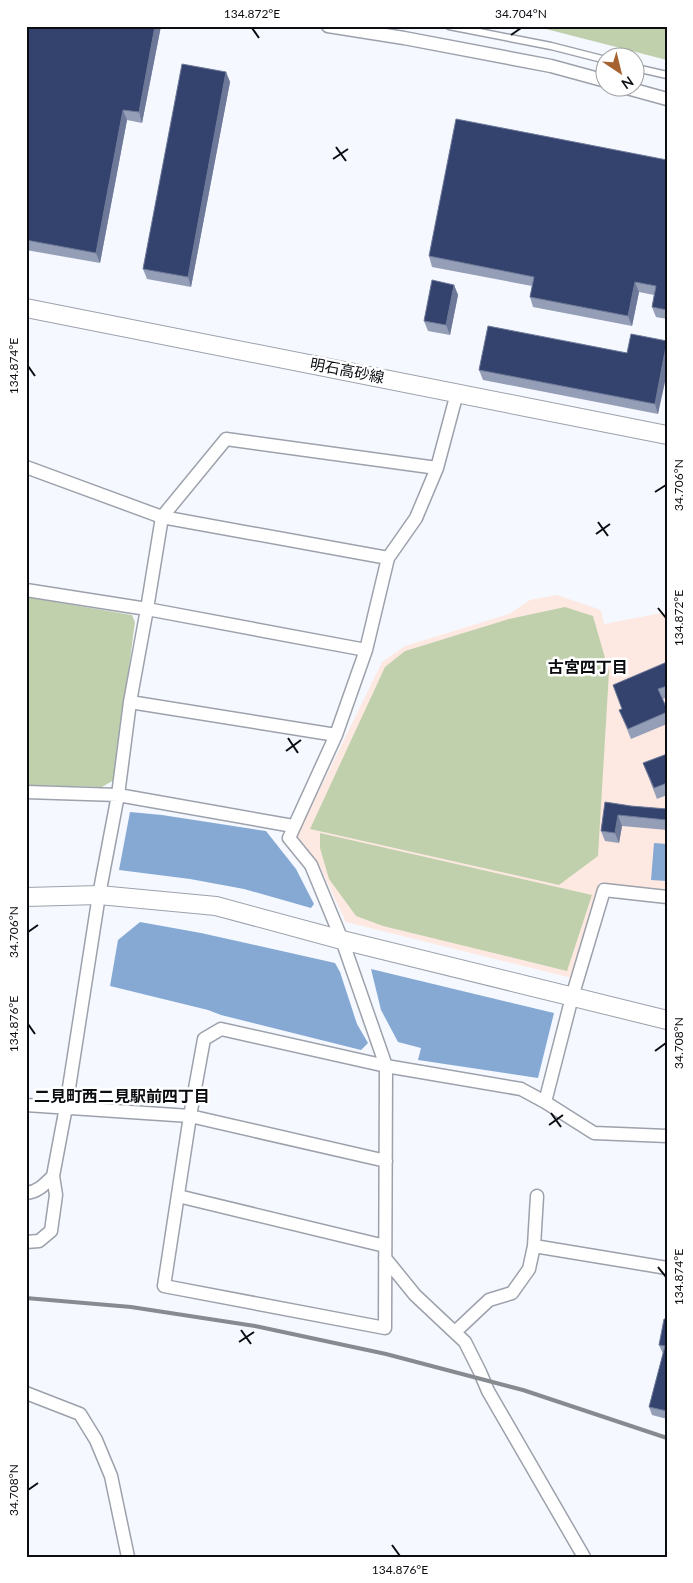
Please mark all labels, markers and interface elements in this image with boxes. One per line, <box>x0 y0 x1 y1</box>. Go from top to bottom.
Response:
text: 134.872°E <box>224 6 280 21</box>
text: 34.704°N <box>495 6 547 21</box>
north arrow <box>596 48 646 98</box>
text: N <box>618 73 637 93</box>
text: 134.874°E <box>6 338 21 394</box>
street label: 明石高砂線 <box>309 354 386 386</box>
text: 34.706°N <box>671 459 686 511</box>
text: 134.872°E <box>671 590 686 646</box>
district label: 古宮四丁目 <box>548 657 628 676</box>
text: 34.706°N <box>6 906 21 958</box>
text: 134.876°E <box>6 996 21 1052</box>
text: 34.708°N <box>671 1017 686 1069</box>
district label: 二見町西二見駅前四丁目 <box>34 1086 210 1105</box>
text: 134.874°E <box>671 1249 686 1305</box>
text: 34.708°N <box>6 1464 21 1516</box>
text: 134.876°E <box>372 1562 428 1577</box>

